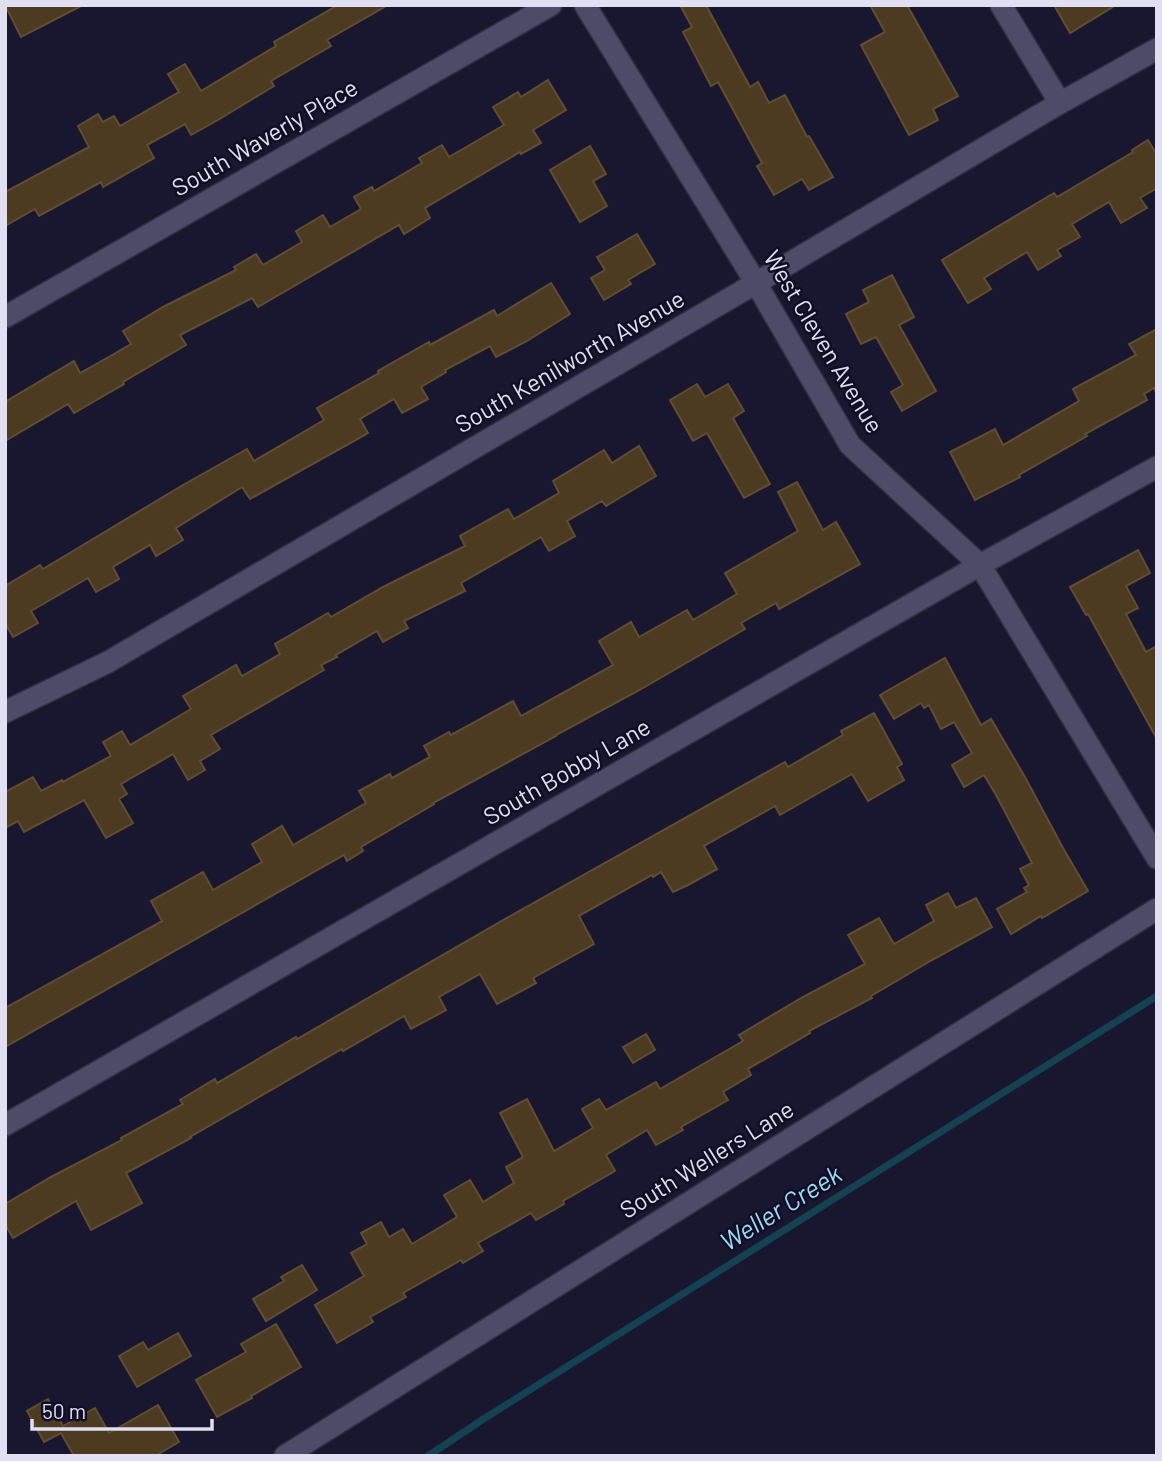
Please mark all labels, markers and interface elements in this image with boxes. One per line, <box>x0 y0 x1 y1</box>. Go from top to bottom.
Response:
street label: South Waverly Place <box>166 72 362 202</box>
street label: West Cleven Avenue <box>758 245 890 438</box>
street label: South Kenilworth Avenue <box>449 283 689 438</box>
street label: South Bobby Lane <box>478 711 655 830</box>
street label: South Wellers Lane <box>614 1094 798 1224</box>
water label: Weller Creek <box>714 1157 847 1256</box>
scale bar <box>32 1388 212 1432</box>
text: 50 m <box>42 1398 86 1423</box>

